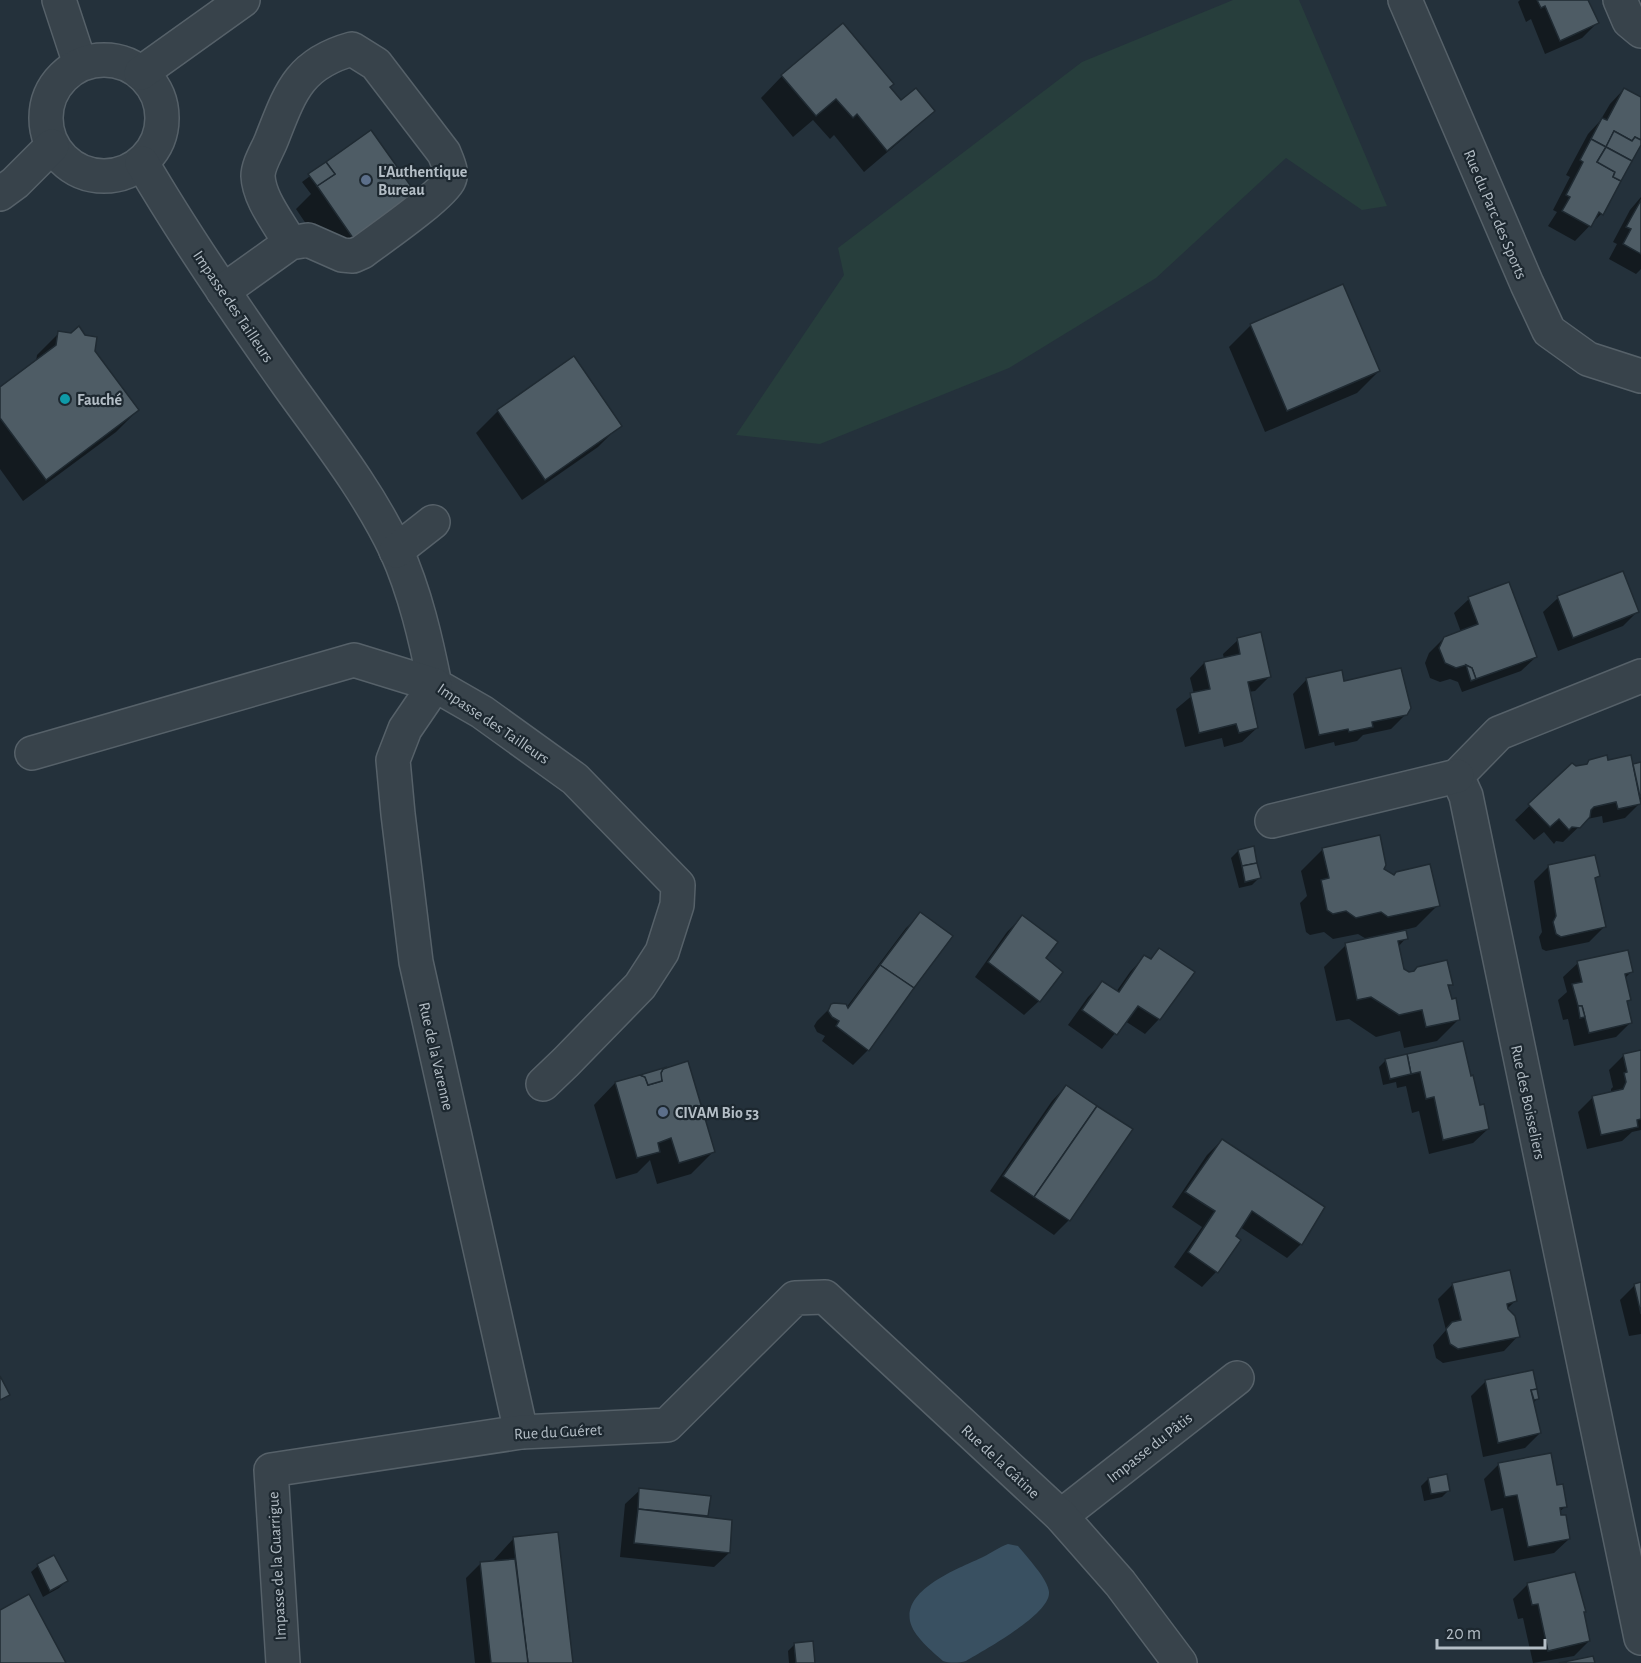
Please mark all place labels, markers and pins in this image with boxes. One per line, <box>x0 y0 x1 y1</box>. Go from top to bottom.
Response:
place label: L'Authentique Bureau <box>378 164 468 198</box>
marker: L'Authentique Bureau <box>359 173 373 187</box>
marker: Fauché <box>58 392 72 406</box>
place label: Fauché <box>77 392 123 408</box>
marker: CIVAM Bio 53 <box>656 1105 670 1119</box>
place label: CIVAM Bio 53 <box>675 1105 759 1121</box>

